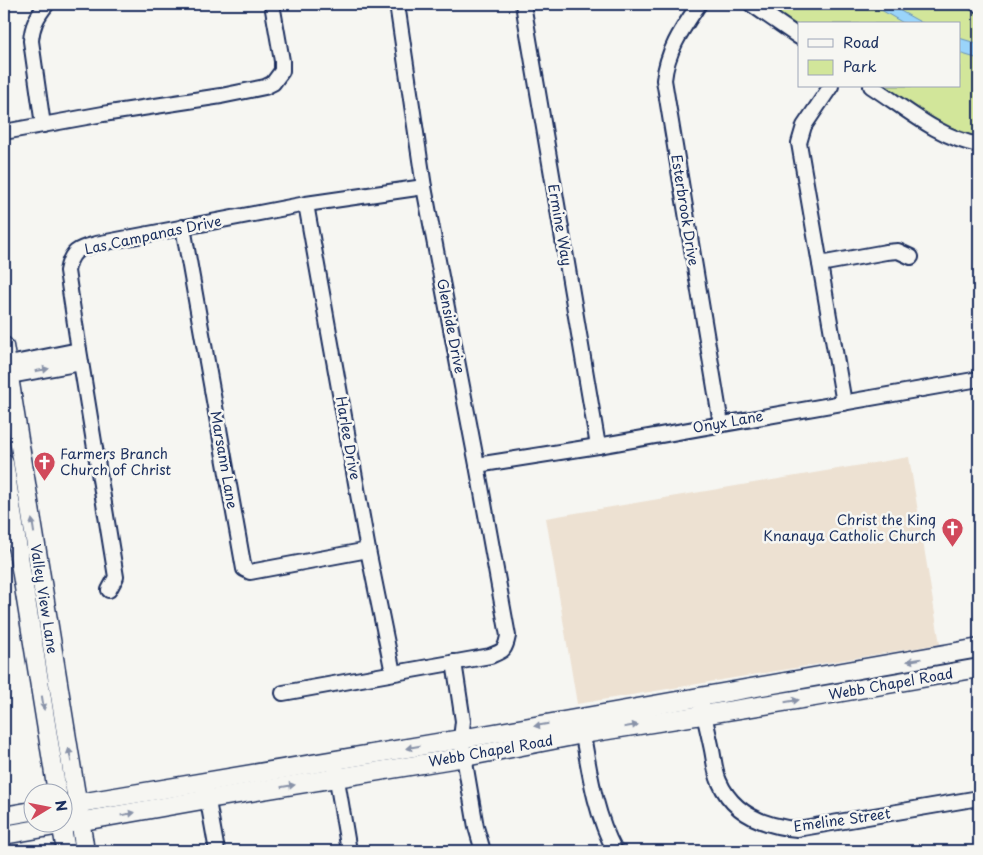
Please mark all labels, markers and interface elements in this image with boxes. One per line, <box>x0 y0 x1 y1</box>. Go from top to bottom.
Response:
legend <box>798 22 960 88</box>
text: Road <box>843 30 879 53</box>
text: Park <box>843 54 877 77</box>
street label: Esterbrook Drive <box>666 153 705 267</box>
street label: Ermine Way <box>543 182 578 268</box>
street label: Las Campanas Drive <box>83 210 223 259</box>
street label: Glenside Drive <box>432 277 471 375</box>
one-way arrow <box>35 365 51 373</box>
street label: Harlee Drive <box>331 394 366 481</box>
street label: Onyx Lane <box>691 405 765 438</box>
street label: Marsann Lane <box>206 409 243 511</box>
place label: Farmers Branch Church of Christ <box>60 443 172 480</box>
church icon: Farmers Branch Church of Christ <box>32 450 56 481</box>
place label: Christ the King Knanaya Catholic Church <box>763 509 936 546</box>
church icon: Christ the King Knanaya Catholic Church <box>940 516 964 547</box>
one-way arrow <box>28 517 36 533</box>
street label: Valley View Lane <box>25 543 64 655</box>
one-way arrow <box>906 656 922 664</box>
street label: Webb Chapel Road <box>827 662 955 705</box>
one-way arrow <box>39 695 47 711</box>
one-way arrow <box>784 696 800 704</box>
one-way arrow <box>533 721 549 729</box>
one-way arrow <box>624 722 640 730</box>
street label: Webb Chapel Road <box>427 729 555 772</box>
one-way arrow <box>405 743 421 751</box>
one-way arrow <box>65 747 73 763</box>
one-way arrow <box>281 781 297 789</box>
north arrow <box>22 782 72 832</box>
text: N <box>50 798 73 813</box>
street label: Emeline Street <box>792 802 892 837</box>
one-way arrow <box>121 809 137 817</box>

